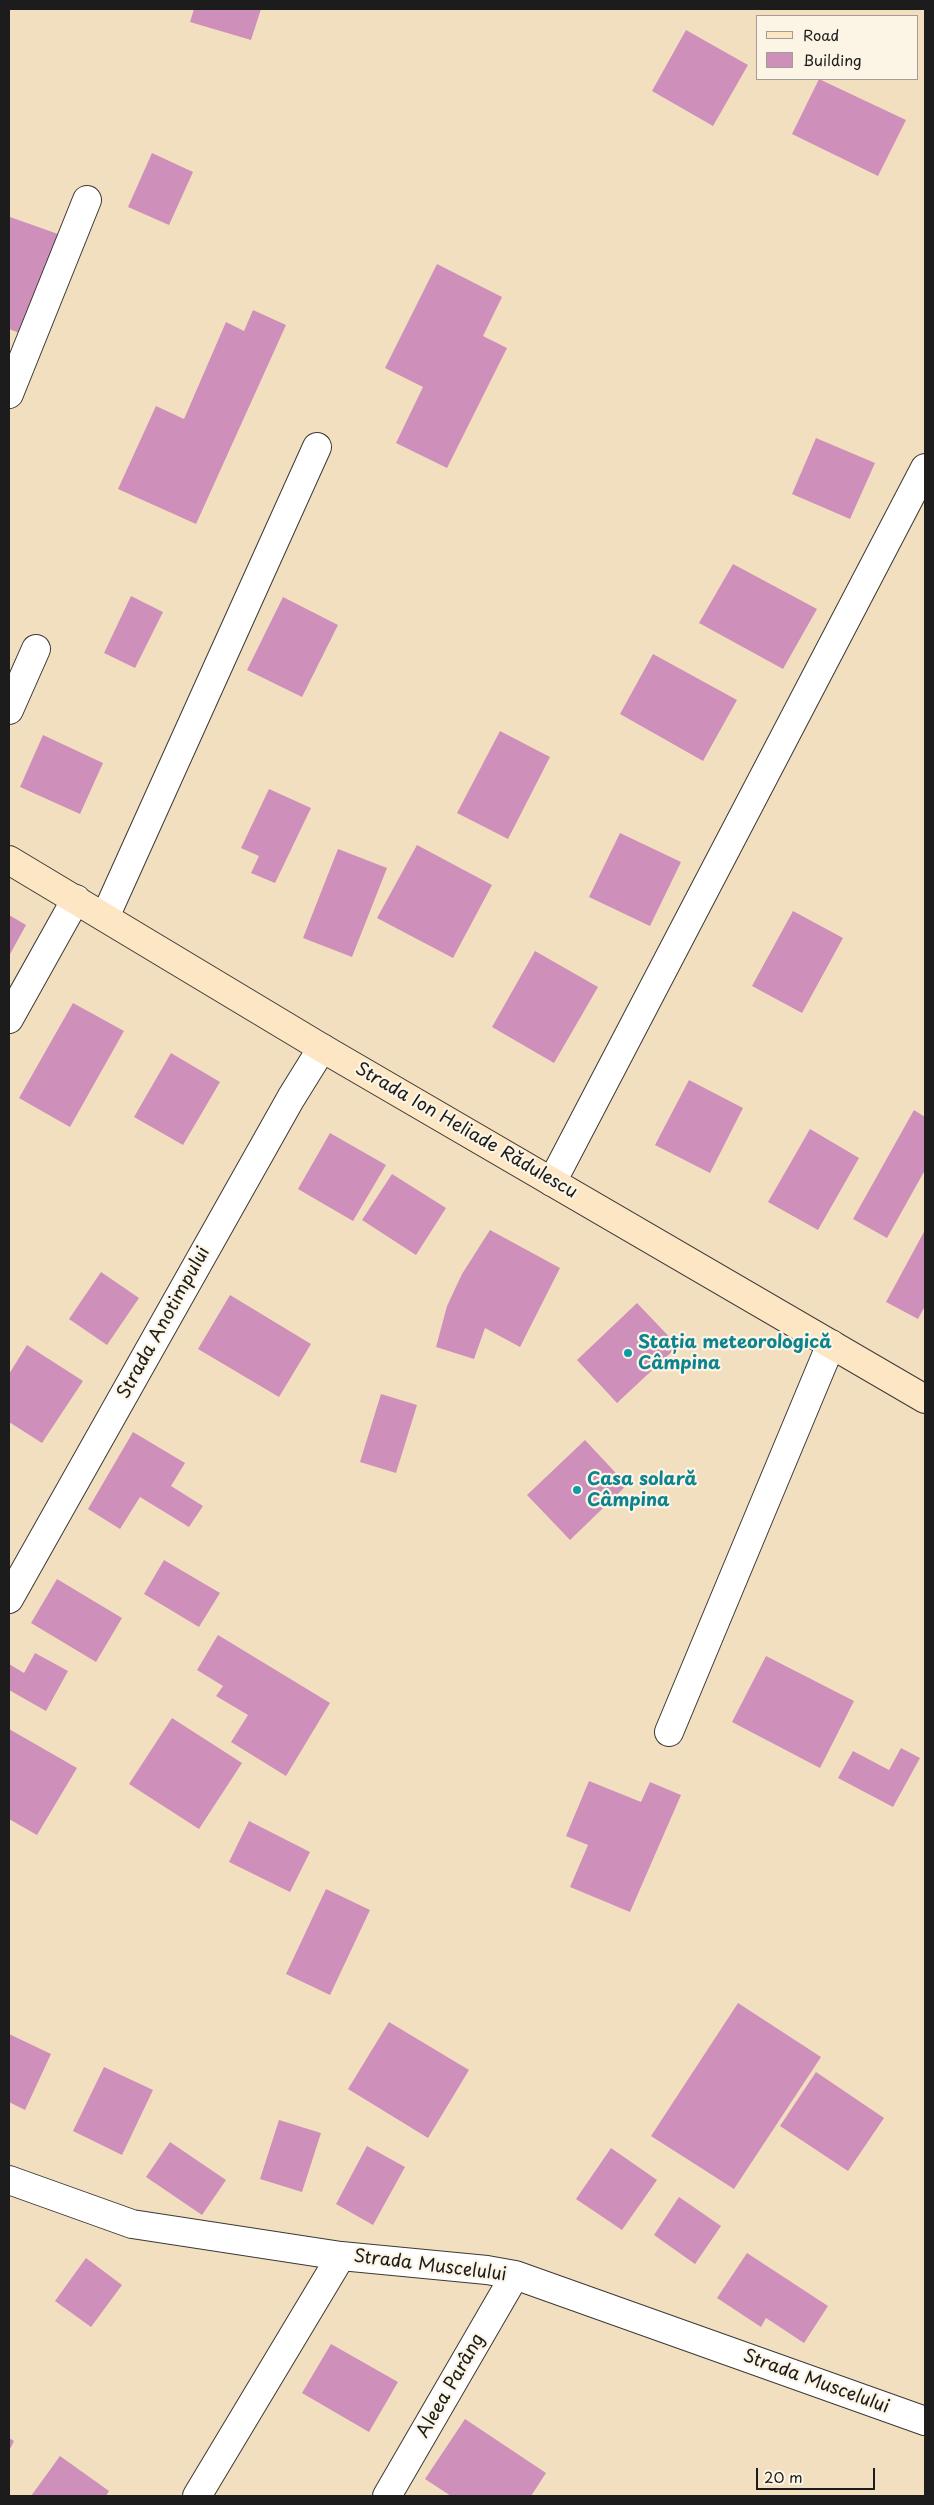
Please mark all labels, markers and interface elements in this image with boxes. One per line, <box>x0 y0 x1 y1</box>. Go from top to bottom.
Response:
legend <box>756 15 919 80</box>
text: Road <box>803 23 839 46</box>
text: Building <box>803 48 862 71</box>
street label: Strada Ion Heliade Rădulescu <box>351 1058 581 1204</box>
street label: Strada Anotimpului <box>113 1243 215 1403</box>
place label: Stația meteorologică Câmpina <box>638 1332 832 1375</box>
marker: Stația meteorologică Câmpina <box>622 1347 634 1359</box>
place label: Casa solară Câmpina <box>587 1469 697 1512</box>
marker: Casa solară Câmpina <box>571 1484 583 1496</box>
street label: Strada Muscelului <box>352 2246 508 2286</box>
street label: Aleea Parâng <box>413 2330 489 2442</box>
street label: Strada Muscelului <box>740 2345 892 2419</box>
scale bar <box>759 2458 878 2490</box>
text: 20 m <box>764 2465 803 2488</box>

